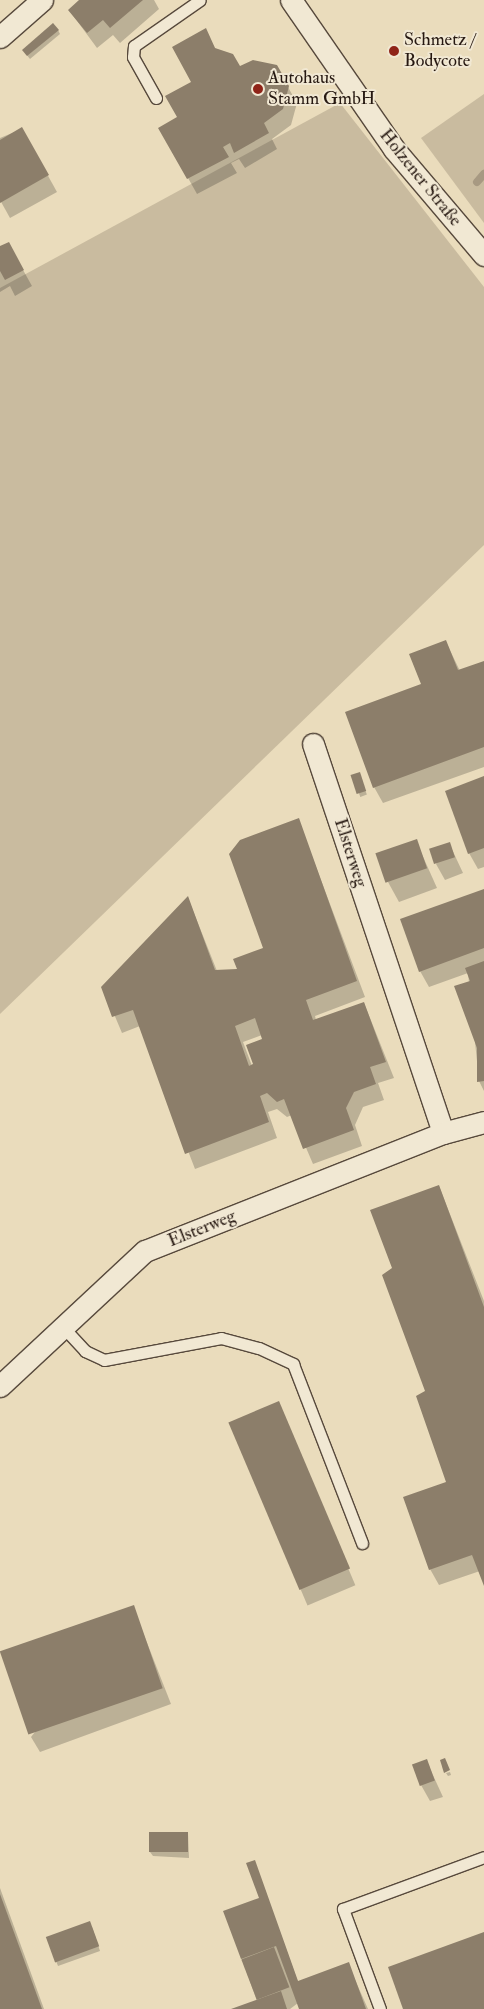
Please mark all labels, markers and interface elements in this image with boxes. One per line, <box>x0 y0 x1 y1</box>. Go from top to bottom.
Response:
place label: Schmetz / Bodycote <box>404 30 475 72</box>
marker: Schmetz / Bodycote <box>388 45 400 57</box>
place label: Autohaus Stamm GmbH <box>268 68 375 110</box>
marker: Autohaus Stamm GmbH <box>252 83 264 95</box>
street label: Holzener Straße <box>374 125 466 231</box>
street label: Elsterweg <box>329 816 371 890</box>
street label: Elsterweg <box>165 1206 239 1252</box>

